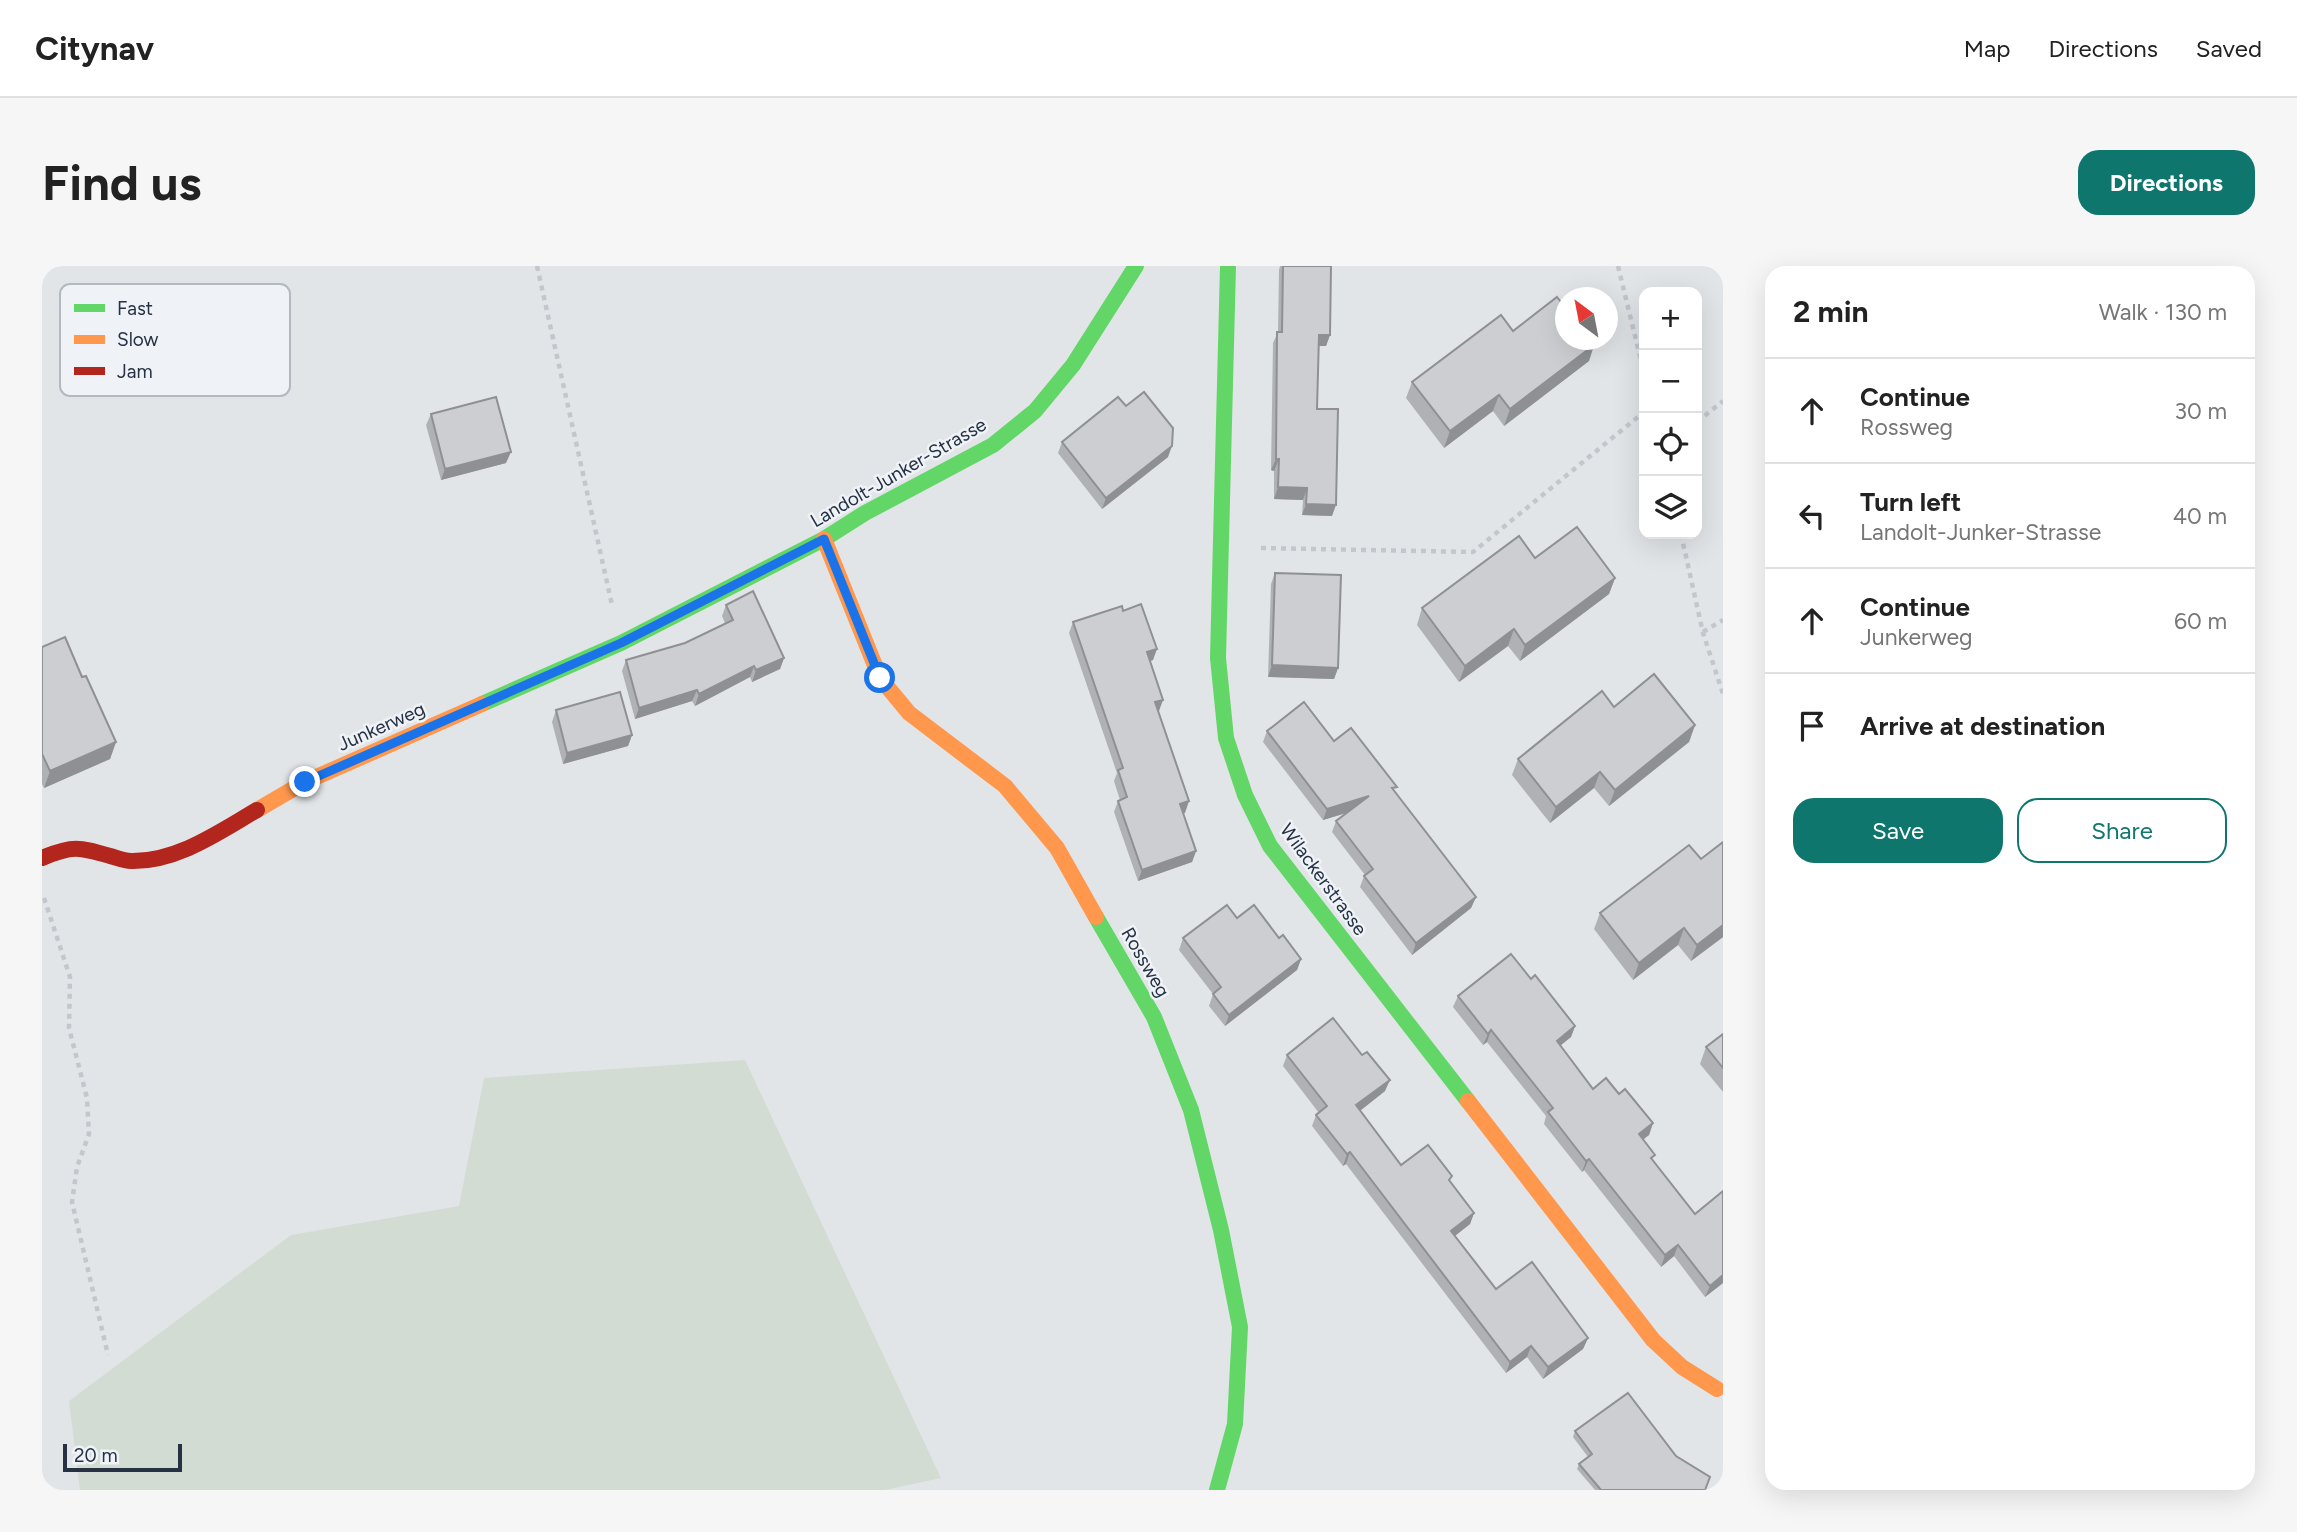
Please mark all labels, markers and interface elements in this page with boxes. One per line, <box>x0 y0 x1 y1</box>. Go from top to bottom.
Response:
text: Citynav <box>35 29 154 68</box>
text: Map <box>1964 34 2010 63</box>
text: Directions <box>2048 34 2158 63</box>
text: Saved <box>2196 34 2262 63</box>
button: Directions <box>2078 150 2255 215</box>
text: Find us <box>42 153 201 212</box>
legend <box>60 284 290 396</box>
north arrow <box>1555 287 1618 350</box>
map controls <box>1639 287 1702 539</box>
button: + <box>1639 287 1702 350</box>
text: 2 min <box>1793 293 1869 330</box>
text: Fast <box>117 297 153 320</box>
text: Walk · 130 m <box>2099 298 2227 326</box>
text: Slow <box>117 328 159 351</box>
button: − <box>1639 350 1702 413</box>
text: Jam <box>117 360 153 383</box>
text: Continue <box>1860 381 1970 413</box>
icon: ahead <box>1793 392 1831 430</box>
text: 30 m <box>2174 397 2227 425</box>
street label: Landolt-Junker-Strasse <box>806 413 990 532</box>
button: locate <box>1639 413 1702 476</box>
text: Rossweg <box>1860 413 1953 441</box>
button: layers <box>1639 476 1702 539</box>
text: Turn left <box>1860 486 1961 518</box>
icon: left <box>1793 497 1831 535</box>
text: 40 m <box>2173 502 2227 530</box>
text: Landolt-Junker-Strasse <box>1860 518 2101 546</box>
text: Continue <box>1860 591 1970 623</box>
icon: ahead <box>1793 602 1831 640</box>
text: 60 m <box>2174 607 2227 635</box>
text: Junkerweg <box>1860 623 1973 651</box>
route start <box>864 662 895 693</box>
street label: Junkerweg <box>334 697 428 756</box>
icon: arrive <box>1793 707 1831 745</box>
text: Arrive at destination <box>1860 710 2105 742</box>
route end <box>289 766 320 797</box>
button: Save <box>1793 798 2003 863</box>
button: Share <box>2017 798 2227 863</box>
street label: Wilackerstrasse <box>1275 819 1372 940</box>
street label: Rossweg <box>1116 923 1175 1001</box>
scale bar <box>63 1441 182 1473</box>
text: 20 m <box>74 1444 118 1467</box>

